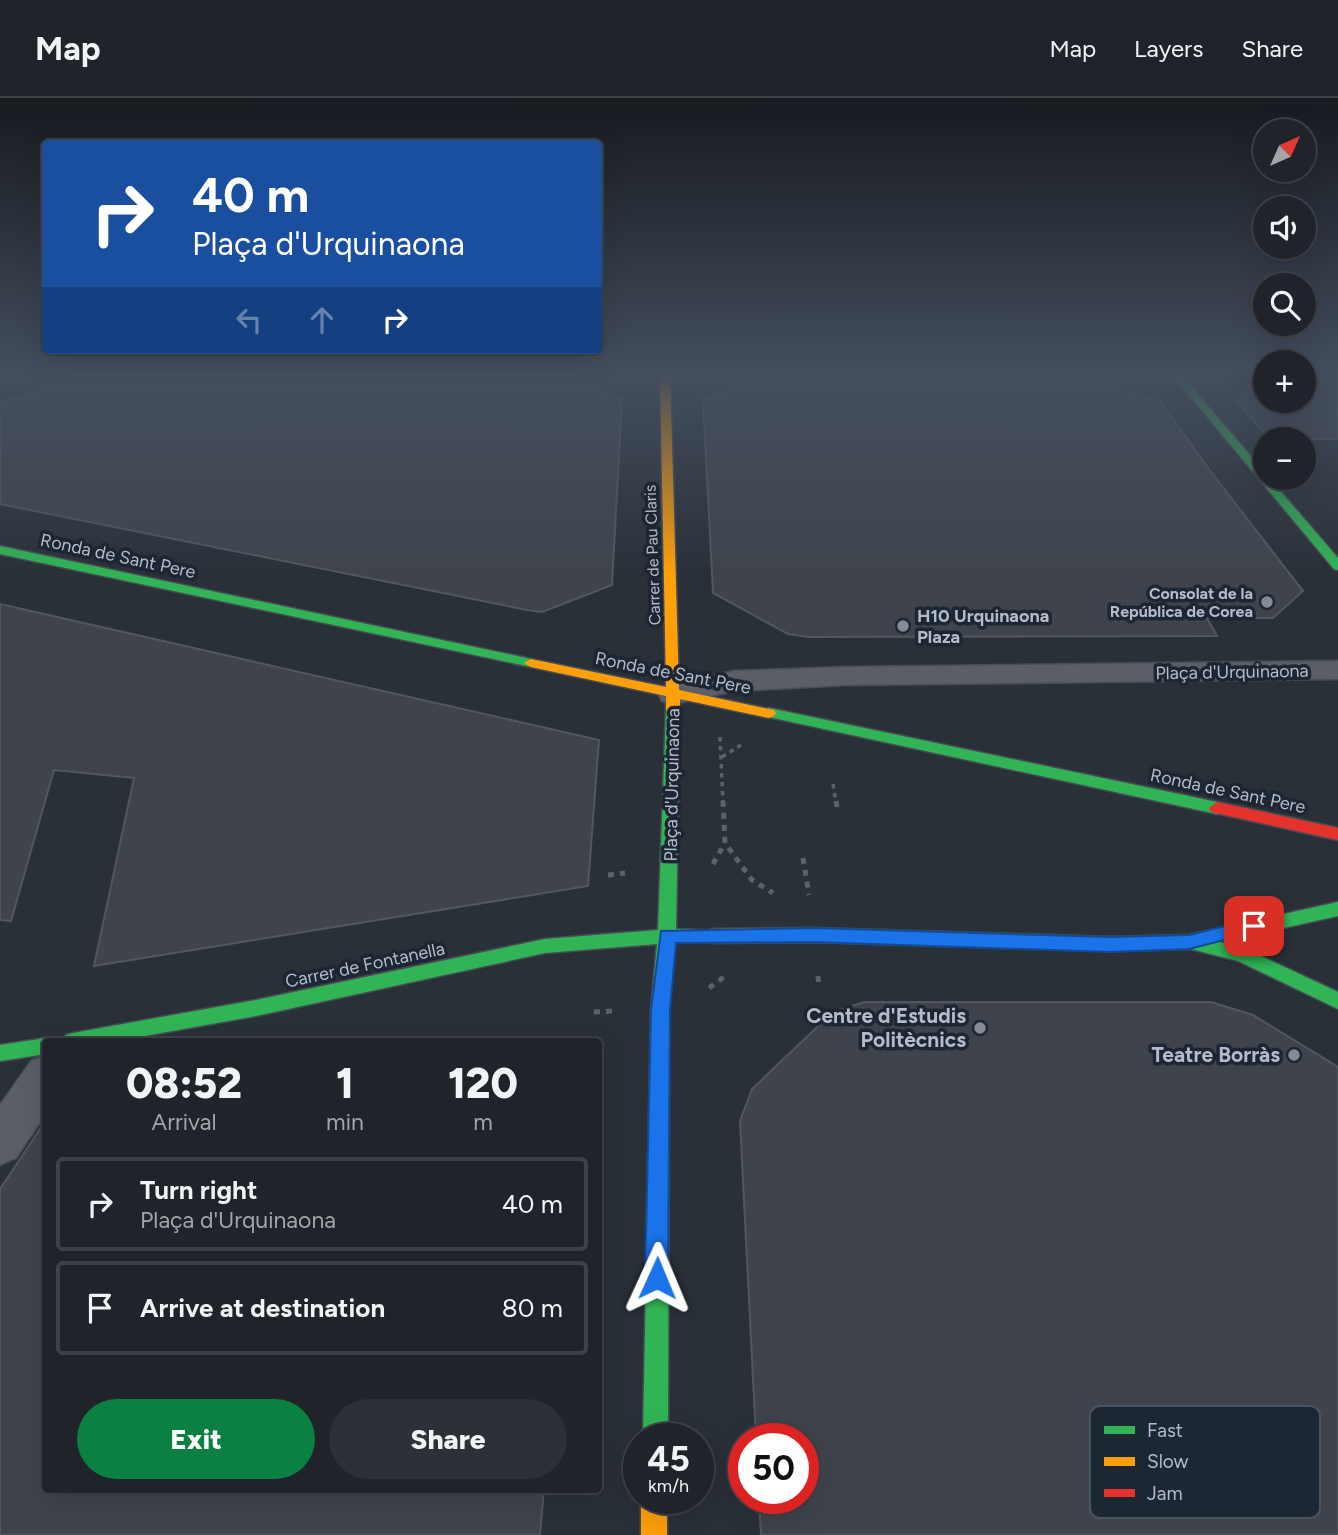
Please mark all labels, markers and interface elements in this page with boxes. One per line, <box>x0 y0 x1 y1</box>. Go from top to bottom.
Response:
text: Map <box>35 29 101 68</box>
text: Map <box>1049 34 1096 63</box>
text: Layers <box>1134 34 1203 63</box>
text: Share <box>1241 34 1303 63</box>
north arrow <box>1253 119 1316 182</box>
map controls <box>1253 119 1316 490</box>
text: 40 m <box>192 165 309 224</box>
icon: right <box>77 168 168 259</box>
button: sound <box>1253 196 1316 259</box>
text: Plaça d'Urquinaona <box>192 225 465 263</box>
button: search <box>1253 273 1316 336</box>
icon: left <box>230 301 268 339</box>
icon: ahead <box>303 301 341 339</box>
icon: right <box>376 301 414 339</box>
button: + <box>1253 350 1316 413</box>
button: − <box>1253 427 1316 490</box>
street label: Carrer de Pau Claris <box>641 484 664 626</box>
street label: Ronda de Sant Pere <box>38 529 198 583</box>
place label: Consolat de la República de Corea <box>1110 584 1253 621</box>
marker: Consolat de la República de Corea <box>1259 594 1275 610</box>
place label: H10 Urquinaona Plaza <box>917 605 1049 648</box>
marker: H10 Urquinaona Plaza <box>895 618 911 634</box>
street label: Ronda de Sant Pere <box>593 647 753 699</box>
street label: Plaça d'Urquinaona <box>1155 660 1309 684</box>
street label: Plaça d'Urquinaona <box>660 708 684 862</box>
street label: Ronda de Sant Pere <box>1148 764 1308 818</box>
pin <box>1224 896 1284 956</box>
icon: arrive <box>1235 907 1273 945</box>
street label: Carrer de Fontanella <box>283 937 447 993</box>
place label: Centre d'Estudis Politècnics <box>806 1003 966 1052</box>
marker: Centre d'Estudis Politècnics <box>972 1020 988 1036</box>
place label: Teatre Borràs <box>1151 1042 1280 1067</box>
marker: Teatre Borràs <box>1286 1047 1302 1063</box>
text: 08:52 <box>126 1058 242 1109</box>
text: 1 <box>336 1058 354 1109</box>
text: 120 <box>448 1058 518 1109</box>
text: Arrival <box>152 1108 217 1136</box>
text: min <box>326 1108 364 1136</box>
text: m <box>473 1108 493 1136</box>
text: Turn right <box>140 1174 257 1206</box>
icon: right <box>81 1185 119 1223</box>
text: 40 m <box>502 1188 563 1220</box>
text: Plaça d'Urquinaona <box>140 1206 336 1234</box>
position arrow <box>620 1241 694 1315</box>
icon: arrive <box>81 1289 119 1327</box>
text: Arrive at destination <box>140 1292 385 1324</box>
text: 80 m <box>502 1292 563 1324</box>
button: Exit <box>77 1399 315 1479</box>
button: Share <box>329 1399 567 1479</box>
legend <box>1090 1406 1320 1518</box>
text: Fast <box>1147 1419 1183 1442</box>
speed limit sign: 50 <box>728 1423 819 1514</box>
text: 45 <box>647 1438 690 1480</box>
text: Slow <box>1147 1450 1189 1473</box>
text: km/h <box>648 1475 689 1497</box>
text: Jam <box>1147 1482 1183 1505</box>

